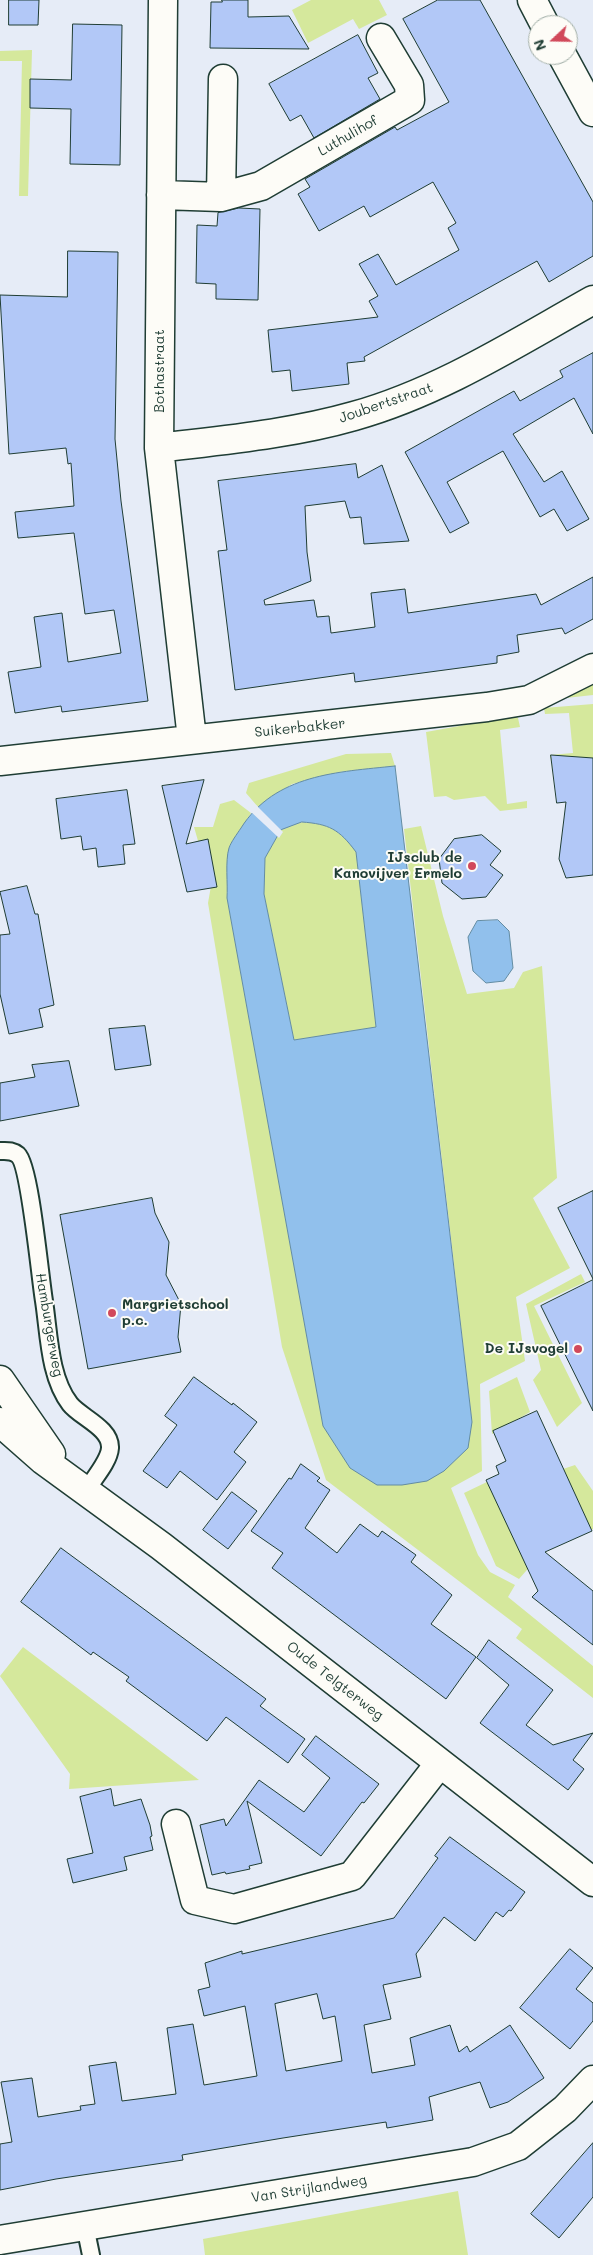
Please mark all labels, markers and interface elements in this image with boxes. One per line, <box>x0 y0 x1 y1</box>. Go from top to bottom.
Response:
north arrow <box>528 15 578 65</box>
text: N <box>529 37 550 54</box>
street label: Luthulihof <box>315 112 381 160</box>
street label: Bothastraat <box>152 329 168 413</box>
street label: Joubertstraat <box>337 379 435 427</box>
street label: Suikerbakker <box>254 715 346 741</box>
place label: IJsclub de Kanovijver Ermelo <box>334 850 462 882</box>
marker: IJsclub de Kanovijver Ermelo <box>466 860 478 872</box>
street label: Hamburgerweg <box>32 1272 66 1378</box>
place label: Margrietschool p.c. <box>122 1297 228 1330</box>
marker: Margrietschool p.c. <box>106 1307 118 1319</box>
place label: De IJsvogel <box>485 1341 568 1357</box>
marker: De IJsvogel <box>572 1343 584 1355</box>
street label: Oude Telgterweg <box>283 1638 387 1724</box>
street label: Van Strijlandweg <box>250 2172 368 2206</box>

